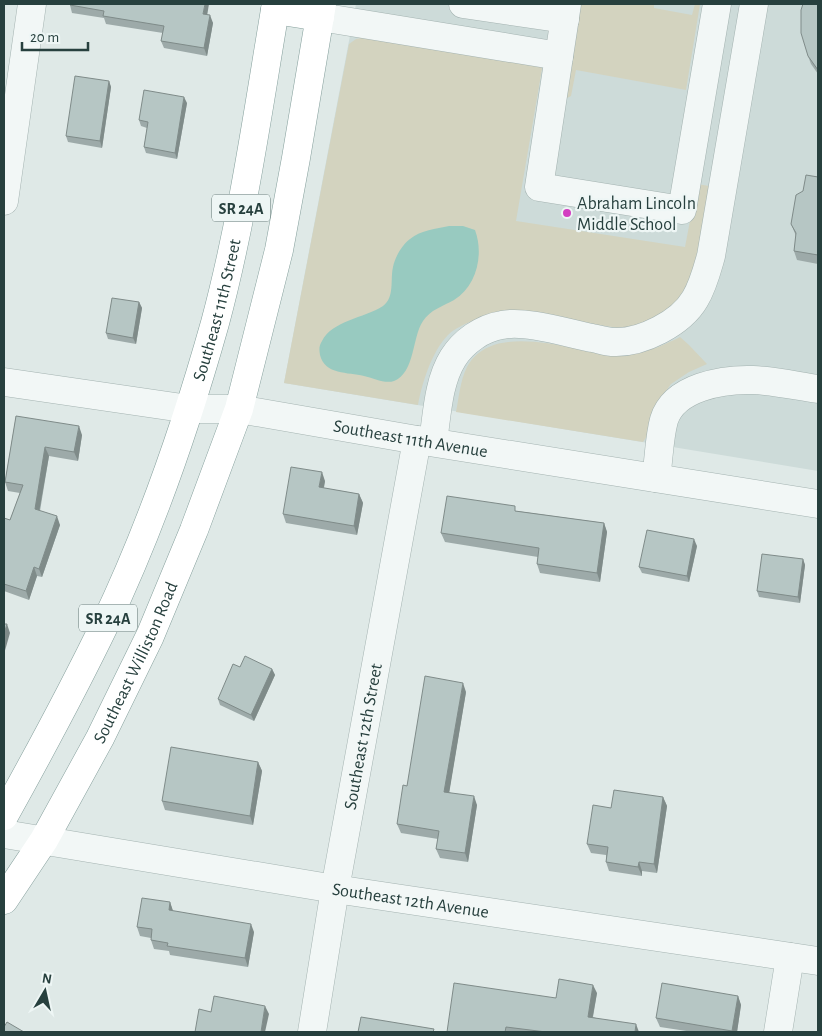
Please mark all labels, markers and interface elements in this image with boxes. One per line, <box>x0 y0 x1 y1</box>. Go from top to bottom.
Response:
scale bar <box>22 20 89 52</box>
text: 20 m <box>30 30 59 45</box>
road number: SR 24A <box>212 194 270 222</box>
place label: Abraham Lincoln Middle School <box>577 195 696 234</box>
marker: Abraham Lincoln Middle School <box>561 207 573 219</box>
street label: Southeast 11th Street <box>190 237 245 383</box>
street label: Southeast 11th Avenue <box>332 418 489 461</box>
street label: Southeast Williston Road <box>91 579 181 747</box>
road number: SR 24A <box>79 604 137 632</box>
street label: Southeast 12th Street <box>342 662 386 811</box>
street label: Southeast 12th Avenue <box>331 881 490 922</box>
north arrow <box>20 966 70 1016</box>
text: N <box>41 971 53 987</box>

